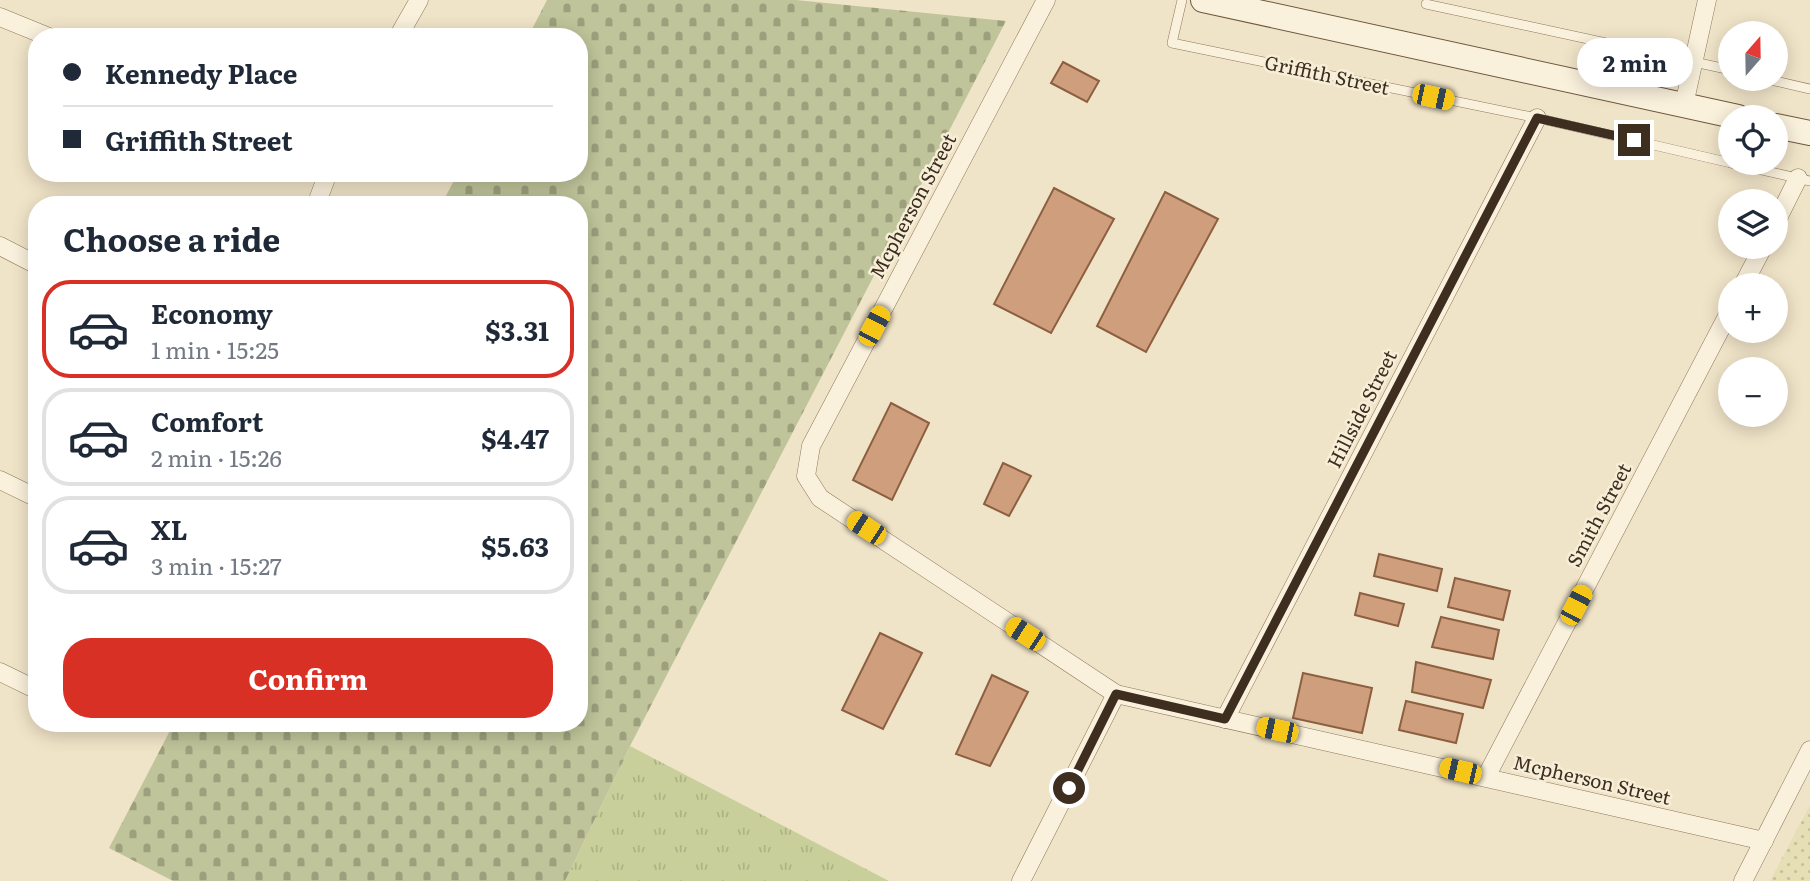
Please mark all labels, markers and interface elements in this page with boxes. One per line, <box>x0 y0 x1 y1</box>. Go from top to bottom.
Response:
north arrow <box>1718 21 1788 91</box>
map controls <box>1718 21 1788 427</box>
callout: 2 min <box>1576 38 1692 88</box>
text: 2 min <box>1603 45 1667 79</box>
street label: Griffith Street <box>1262 47 1392 101</box>
text: Kennedy Place <box>105 53 298 92</box>
car <box>1411 82 1456 112</box>
button: locate <box>1718 105 1788 175</box>
text: Griffith Street <box>105 120 293 159</box>
route end <box>1618 124 1650 156</box>
street label: Mcpherson Street <box>862 128 962 283</box>
button: layers <box>1718 189 1788 259</box>
text: Choose a ride <box>63 214 280 262</box>
button: + <box>1718 273 1788 343</box>
text: Economy <box>151 293 273 332</box>
icon: car <box>67 298 130 361</box>
car <box>855 303 894 349</box>
text: $3.31 <box>485 310 549 349</box>
text: 1 min · 15:25 <box>151 332 279 366</box>
street label: Hillside Street <box>1319 344 1403 473</box>
button: − <box>1718 357 1788 427</box>
text: Comfort <box>151 401 263 440</box>
icon: car <box>67 406 130 469</box>
text: $4.47 <box>481 418 549 457</box>
text: 2 min · 15:26 <box>151 440 282 474</box>
street label: Smith Street <box>1559 457 1637 571</box>
car <box>843 508 890 548</box>
text: XL <box>151 509 188 548</box>
icon: car <box>67 514 130 577</box>
text: $5.63 <box>481 526 549 565</box>
text: 3 min · 15:27 <box>151 548 282 582</box>
car <box>1557 582 1596 628</box>
car <box>1002 614 1049 654</box>
button: Confirm <box>63 638 553 718</box>
car <box>1255 715 1300 745</box>
street label: Mcpherson Street <box>1511 747 1674 811</box>
car <box>1438 756 1483 786</box>
route start <box>1053 772 1085 804</box>

